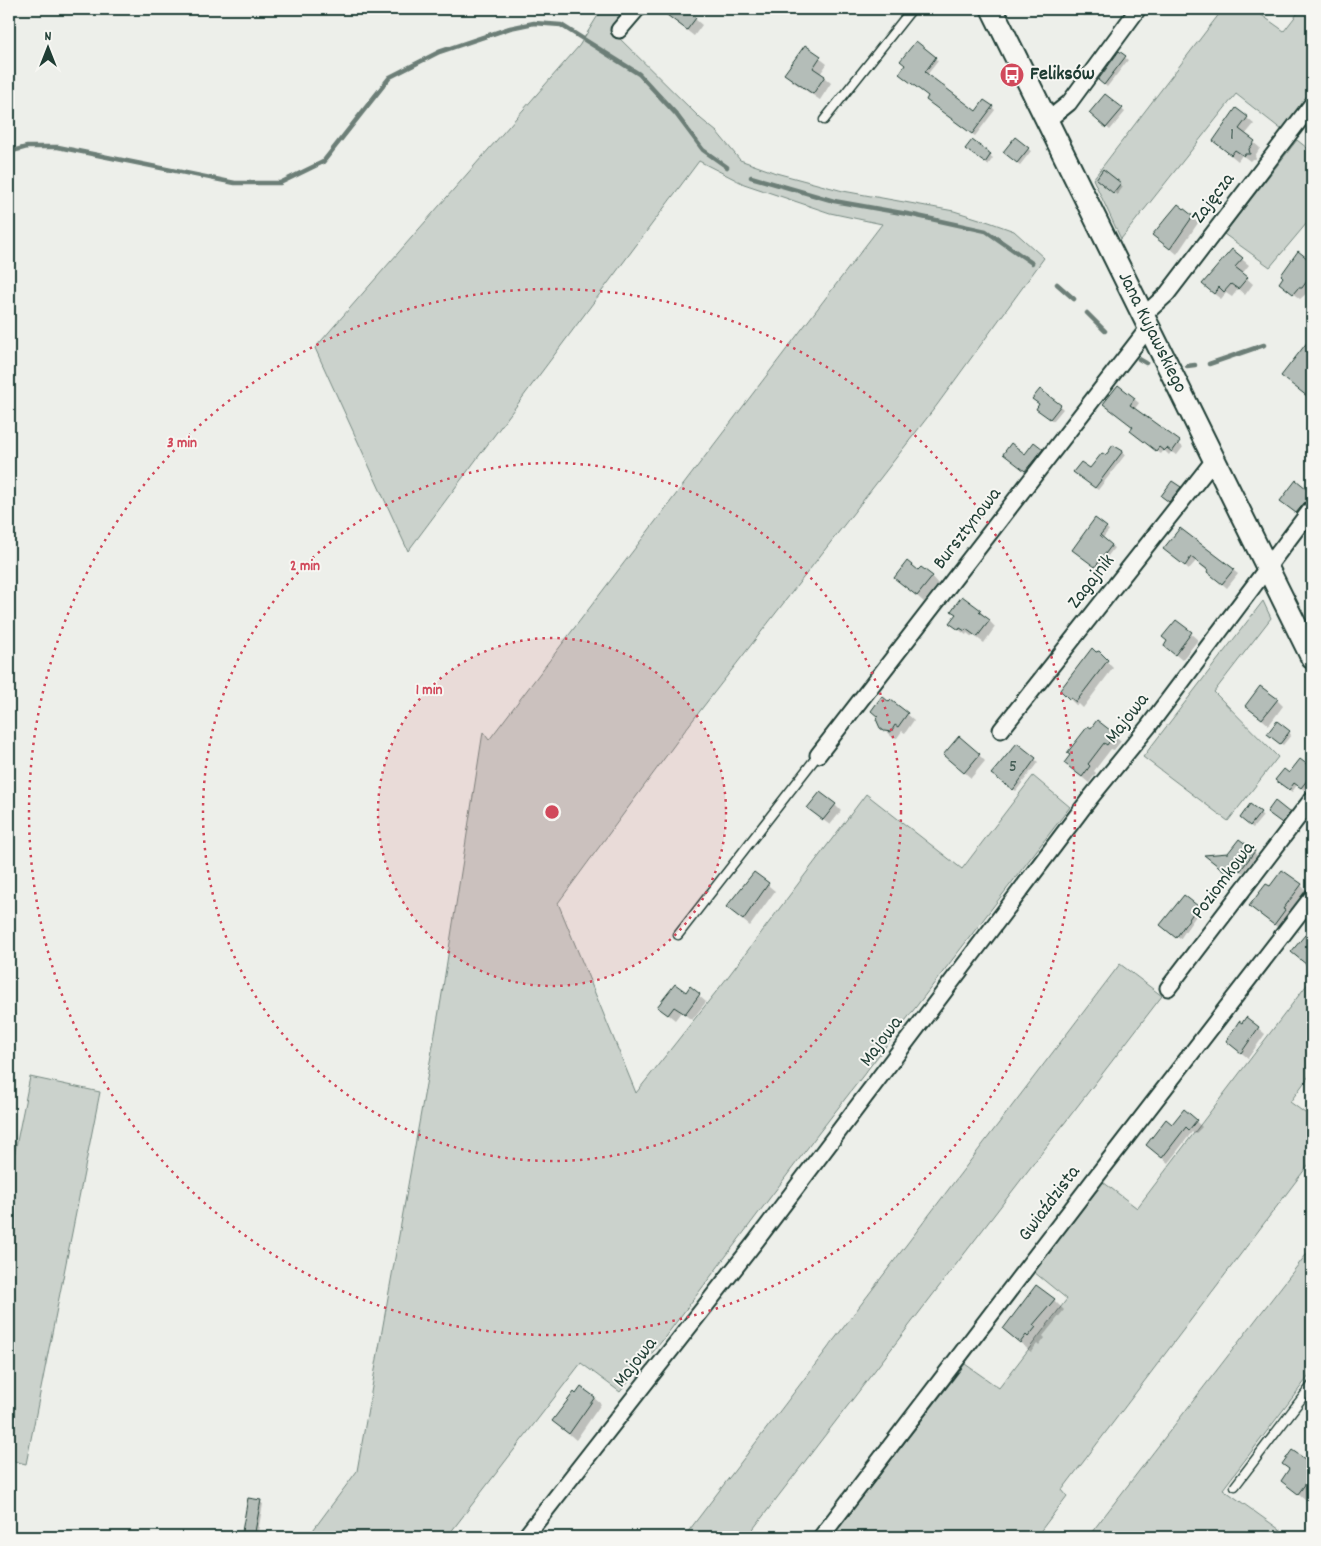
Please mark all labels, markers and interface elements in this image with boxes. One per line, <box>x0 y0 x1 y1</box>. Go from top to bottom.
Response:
north arrow <box>22 22 72 72</box>
text: N <box>45 27 52 47</box>
place label: Feliksów <box>1030 61 1095 89</box>
bus stop icon: Feliksów <box>999 62 1025 88</box>
house number: 1 <box>1230 123 1234 148</box>
street label: Zajęcza <box>1186 167 1243 230</box>
street label: Jana Kujawskiego <box>1110 267 1193 398</box>
text: 3 min <box>167 433 197 455</box>
street label: Bursztynowa <box>927 482 1009 576</box>
street label: Zagajnik <box>1062 549 1122 615</box>
text: 2 min <box>290 556 320 578</box>
text: 1 min <box>416 680 442 702</box>
street label: Majowa <box>1099 687 1157 750</box>
house number: 5 <box>1009 755 1017 780</box>
centre of rings <box>543 803 561 821</box>
street label: Poziomkowa <box>1185 836 1263 926</box>
street label: Majowa <box>854 1010 911 1073</box>
street label: Gwiaździsta <box>1012 1160 1088 1248</box>
street label: Majowa <box>607 1331 665 1394</box>

